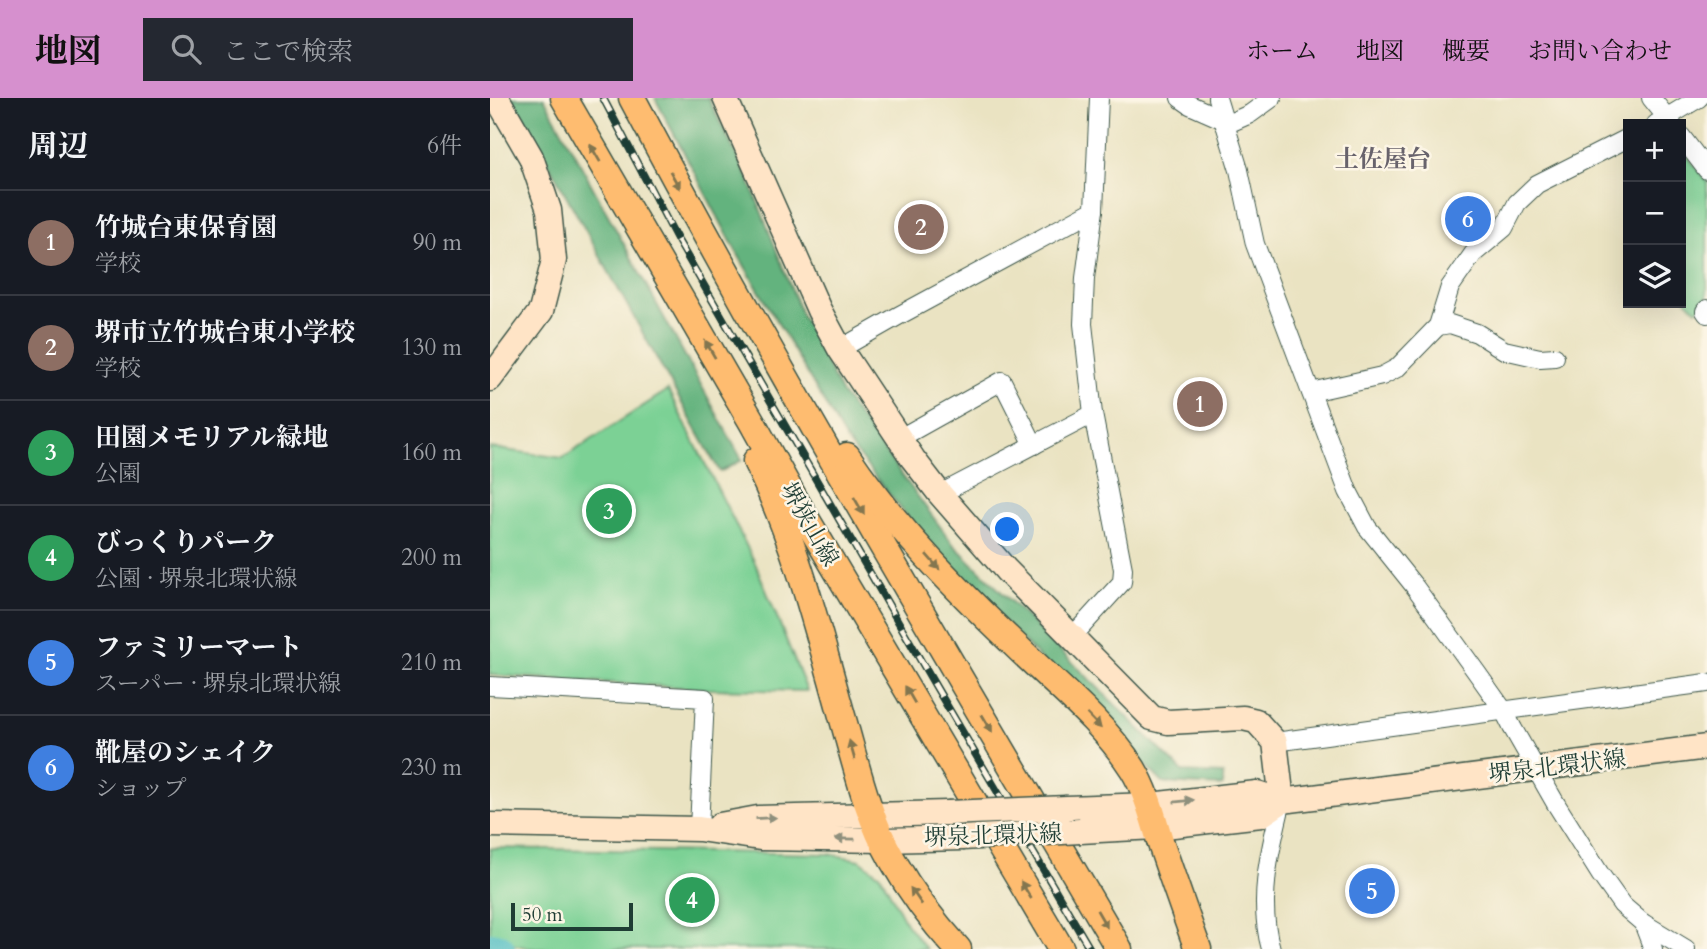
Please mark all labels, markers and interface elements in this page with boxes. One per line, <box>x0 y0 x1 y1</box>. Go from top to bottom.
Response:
search box <box>143 18 633 81</box>
text: 地図 <box>35 29 101 74</box>
icon: search <box>167 30 205 68</box>
text: ここで検索 <box>223 34 353 69</box>
text: ホーム <box>1246 35 1318 68</box>
text: 地図 <box>1356 35 1404 68</box>
text: 概要 <box>1442 35 1490 68</box>
text: お問い合わせ <box>1528 35 1672 68</box>
map controls <box>1623 119 1686 308</box>
button: + <box>1623 119 1686 182</box>
text: 周辺 <box>28 126 88 167</box>
text: 6件 <box>427 130 462 161</box>
one-way arrow <box>589 143 601 163</box>
district label: 土佐屋台 <box>1335 143 1431 176</box>
one-way arrow <box>669 170 681 190</box>
button: − <box>1623 182 1686 245</box>
pin: 6 <box>1445 193 1491 245</box>
pin: 2 <box>898 201 944 253</box>
text: 竹城台東保育園 <box>95 210 277 245</box>
text: 1 <box>45 227 57 258</box>
text: 90 m <box>413 227 462 258</box>
button: layers <box>1623 245 1686 308</box>
text: 学校 <box>95 248 141 279</box>
text: 堺市立竹城台東小学校 <box>95 315 355 350</box>
text: 2 <box>45 332 57 363</box>
text: 130 m <box>401 332 462 363</box>
one-way arrow <box>704 340 716 359</box>
text: 学校 <box>95 353 141 384</box>
pin: 1 <box>1177 378 1223 430</box>
text: 田園メモリアル緑地 <box>95 420 328 455</box>
text: 3 <box>45 437 57 468</box>
text: 160 m <box>401 437 462 468</box>
text: 公園 <box>95 458 141 489</box>
street label: 堺狭山線 <box>773 477 846 572</box>
pin: 3 <box>586 485 632 537</box>
one-way arrow <box>853 496 865 516</box>
your location <box>990 512 1024 546</box>
text: びっくりパーク <box>95 525 277 560</box>
text: 4 <box>45 542 57 573</box>
text: 200 m <box>401 542 462 573</box>
one-way arrow <box>924 553 940 570</box>
text: 公園 · 堺泉北環状線 <box>95 563 297 594</box>
text: ファミリーマート <box>95 630 302 665</box>
text: 5 <box>45 647 57 678</box>
text: 210 m <box>401 647 462 678</box>
text: スーパー · 堺泉北環状線 <box>95 668 341 699</box>
one-way arrow <box>904 685 916 704</box>
one-way arrow <box>1086 713 1103 730</box>
one-way arrow <box>981 714 993 733</box>
text: 靴屋のシェイク <box>95 735 276 770</box>
one-way arrow <box>846 740 856 761</box>
street label: 堺泉北環状線 <box>1487 743 1627 790</box>
text: 6 <box>45 752 57 783</box>
text: 230 m <box>401 752 462 783</box>
text: ショップ <box>95 773 187 804</box>
one-way arrow <box>1173 795 1195 806</box>
one-way arrow <box>755 812 777 823</box>
street label: 堺泉北環状線 <box>924 818 1063 853</box>
one-way arrow <box>833 833 855 845</box>
pin: 5 <box>1349 865 1395 917</box>
pin: 4 <box>669 874 715 926</box>
one-way arrow <box>1020 881 1032 900</box>
one-way arrow <box>909 887 923 905</box>
scale bar <box>511 900 634 932</box>
text: 50 m <box>522 902 563 928</box>
one-way arrow <box>1096 910 1108 929</box>

